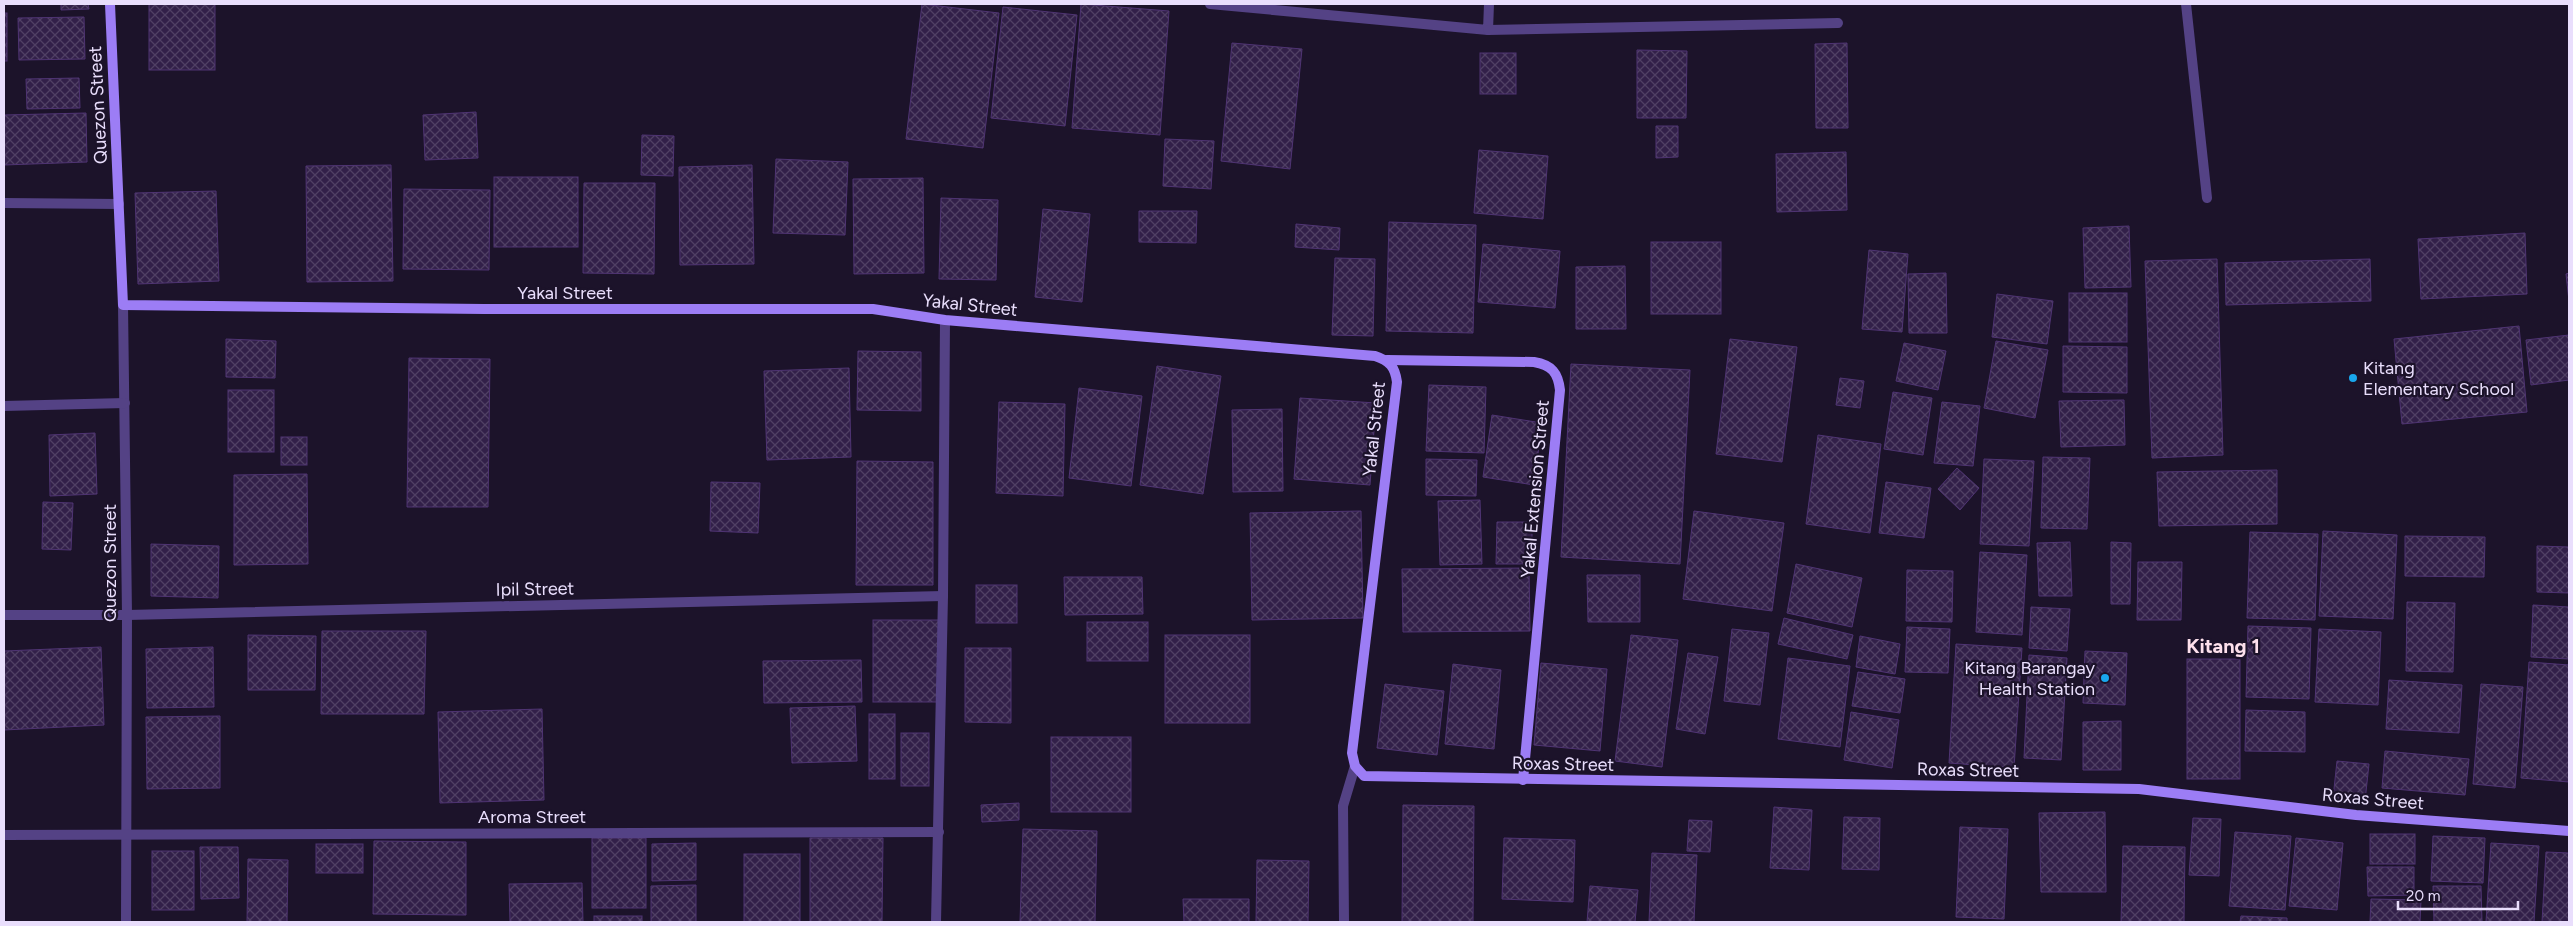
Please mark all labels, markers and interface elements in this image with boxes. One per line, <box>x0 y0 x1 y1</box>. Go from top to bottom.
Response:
street label: Quezon Street <box>84 45 112 165</box>
street label: Yakal Street <box>517 282 613 304</box>
street label: Yakal Street <box>921 289 1019 321</box>
place label: Kitang Elementary School <box>2363 357 2514 400</box>
marker: Kitang Elementary School <box>2347 372 2359 384</box>
street label: Yakal Street <box>1358 380 1390 478</box>
street label: Yakal Extension Street <box>1516 399 1554 579</box>
street label: Quezon Street <box>99 504 121 622</box>
street label: Ipil Street <box>496 577 575 601</box>
district label: Kitang 1 <box>2186 634 2260 658</box>
place label: Kitang Barangay Health Station <box>1964 657 2096 700</box>
marker: Kitang Barangay Health Station <box>2099 672 2111 684</box>
street label: Roxas Street <box>1512 752 1615 776</box>
street label: Roxas Street <box>1917 758 2020 782</box>
street label: Roxas Street <box>2321 784 2425 814</box>
street label: Aroma Street <box>478 806 586 828</box>
scale bar <box>2398 878 2518 910</box>
text: 20 m <box>2406 887 2440 905</box>

